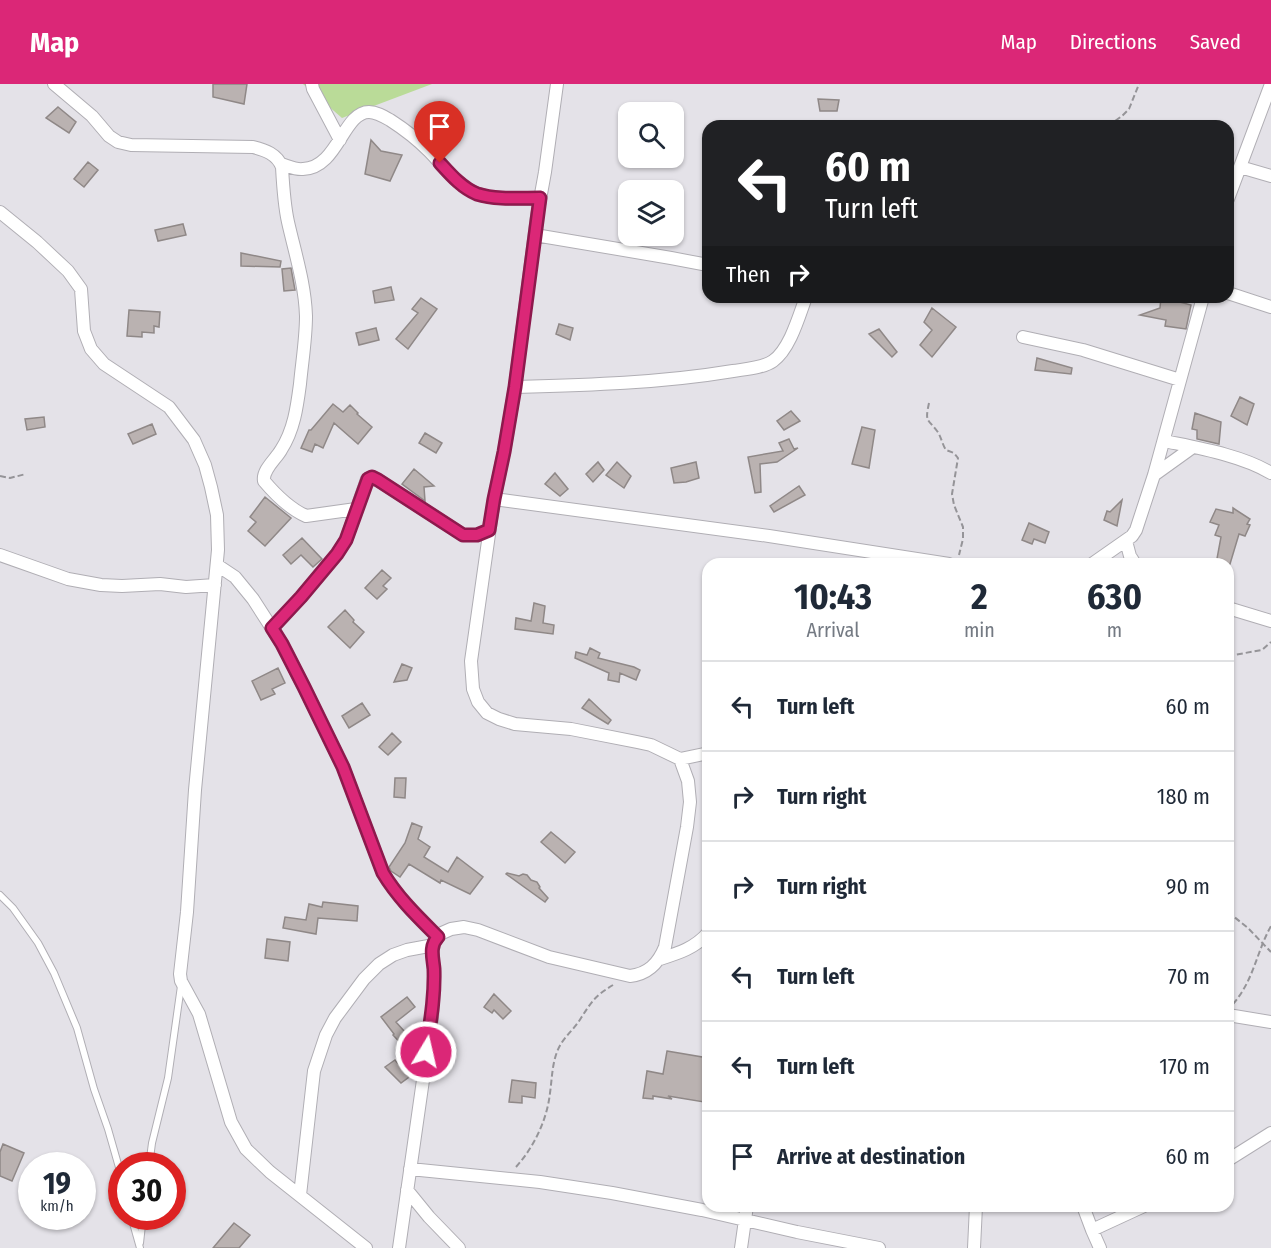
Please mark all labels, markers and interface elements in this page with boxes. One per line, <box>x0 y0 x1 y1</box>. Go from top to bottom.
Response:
text: Map <box>30 26 79 59</box>
text: Map <box>1000 29 1037 55</box>
text: Directions <box>1070 29 1157 55</box>
text: Saved <box>1190 29 1241 55</box>
pin <box>414 101 465 163</box>
map controls <box>618 102 684 246</box>
button: search <box>618 102 684 168</box>
icon: arrive <box>423 110 456 143</box>
text: 60 m <box>825 142 911 192</box>
icon: left <box>726 144 804 222</box>
button: layers <box>618 180 684 246</box>
text: Turn left <box>825 193 918 225</box>
icon: right <box>782 258 815 291</box>
text: Then <box>726 261 770 288</box>
text: 10:43 <box>794 575 872 619</box>
text: 2 <box>971 575 988 619</box>
text: 630 <box>1087 575 1142 619</box>
text: Arrival <box>806 618 859 642</box>
text: min <box>964 618 995 642</box>
text: m <box>1107 618 1122 642</box>
icon: left <box>726 690 759 723</box>
text: Turn left <box>777 693 855 720</box>
text: 60 m <box>1166 693 1210 720</box>
icon: right <box>726 780 759 813</box>
text: Turn right <box>777 783 866 810</box>
text: 180 m <box>1157 783 1210 810</box>
icon: right <box>726 870 759 903</box>
text: Turn right <box>777 873 866 900</box>
text: 90 m <box>1166 873 1210 900</box>
icon: left <box>726 960 759 993</box>
text: Turn left <box>777 963 855 990</box>
text: 70 m <box>1168 963 1210 990</box>
position arrow <box>394 1020 458 1084</box>
icon: left <box>726 1050 759 1083</box>
text: Turn left <box>777 1053 855 1080</box>
text: 170 m <box>1159 1053 1210 1080</box>
icon: arrive <box>726 1140 759 1173</box>
text: Arrive at destination <box>777 1143 965 1170</box>
text: 60 m <box>1166 1143 1210 1170</box>
speed limit sign: 30 <box>108 1152 186 1230</box>
text: 19 <box>43 1166 71 1202</box>
text: km/h <box>40 1197 74 1215</box>

